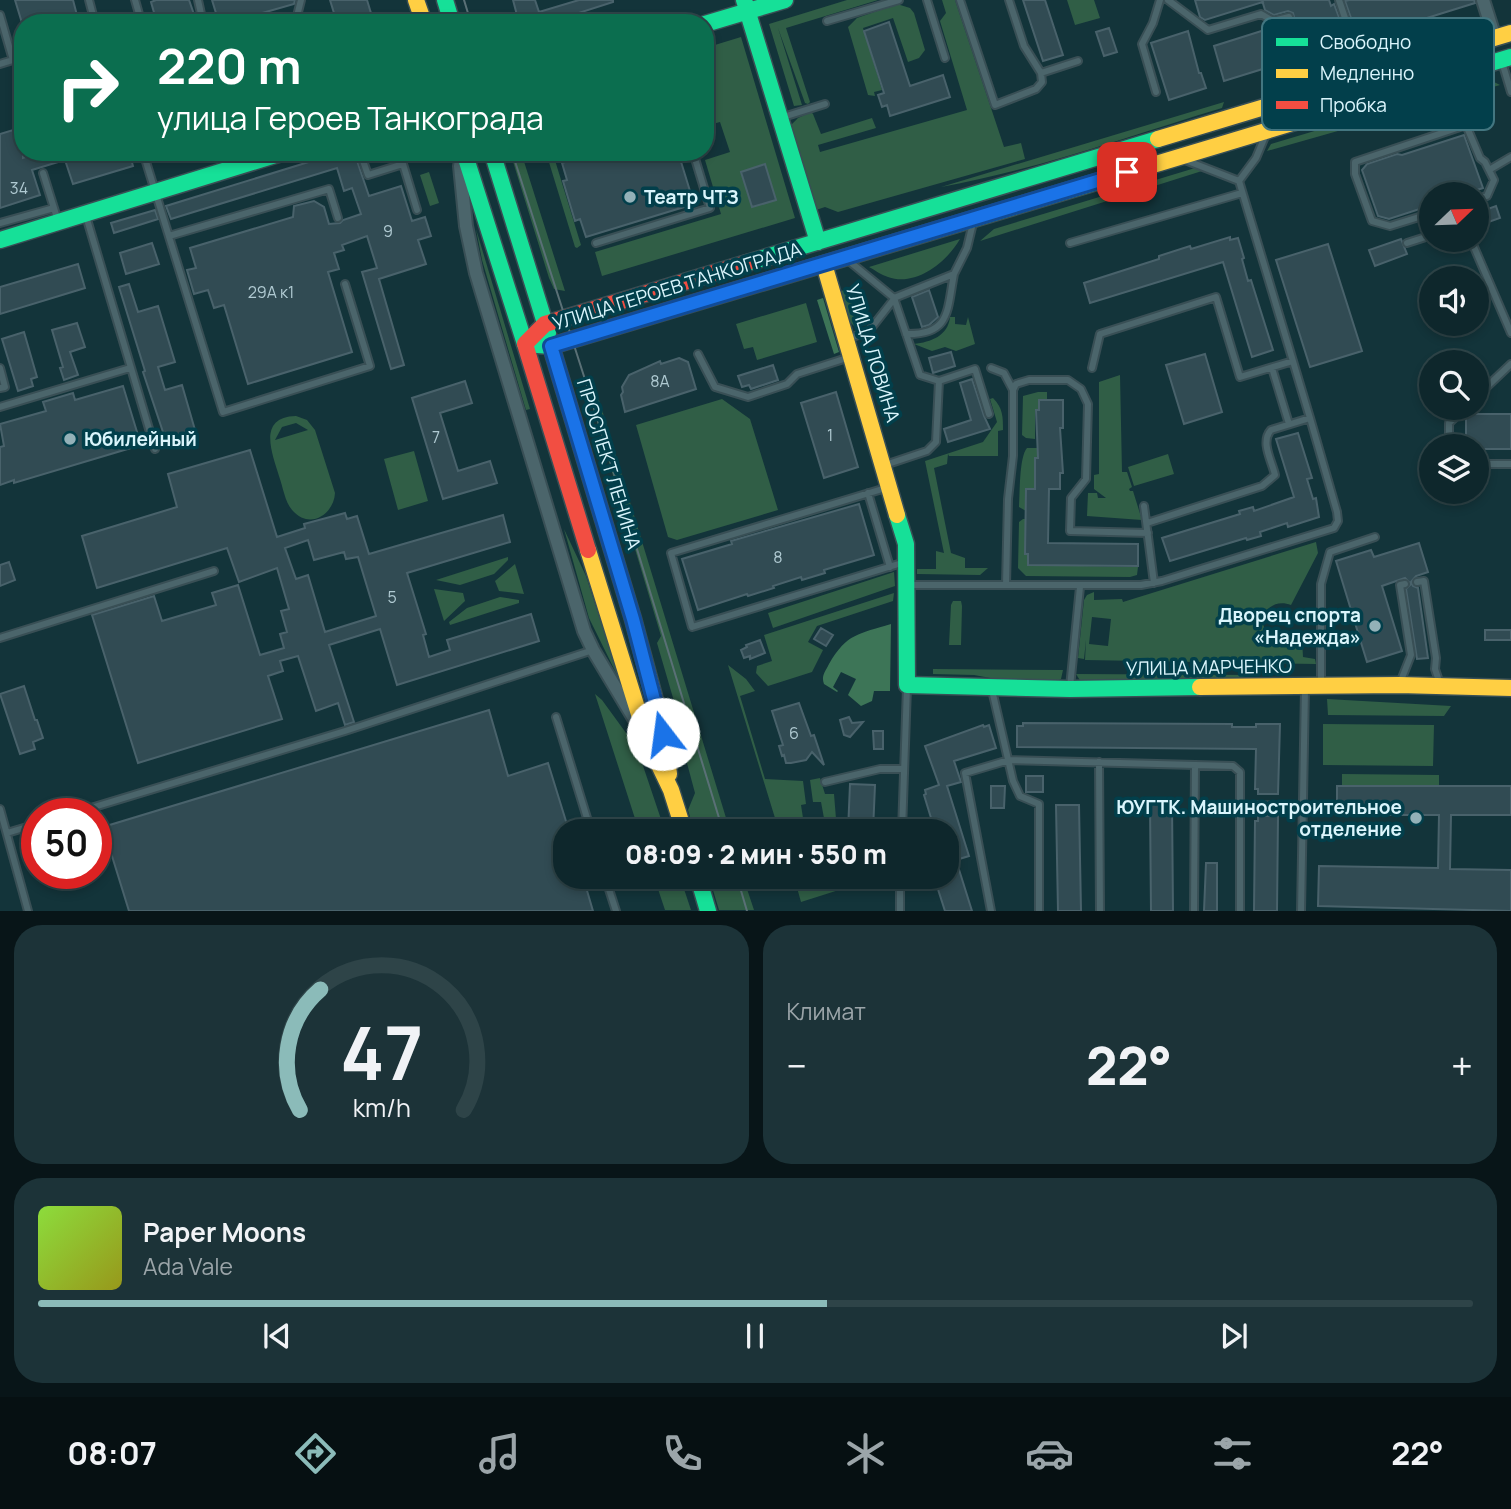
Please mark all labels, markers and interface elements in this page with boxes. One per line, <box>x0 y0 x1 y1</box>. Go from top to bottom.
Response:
legend <box>1262 18 1494 130</box>
text: Свободно <box>1320 29 1411 55</box>
text: 220 m <box>157 32 301 99</box>
icon: right <box>42 42 133 133</box>
text: Медленно <box>1320 60 1414 86</box>
text: Пробка <box>1320 92 1387 118</box>
text: улица Героев Танкограда <box>157 96 544 140</box>
pin <box>1097 142 1157 202</box>
icon: arrive <box>1108 153 1146 191</box>
house number: 34 <box>10 177 28 199</box>
north arrow <box>1419 182 1489 252</box>
map controls <box>1419 182 1489 504</box>
place label: Театр ЧТЗ <box>644 184 739 210</box>
marker: Театр ЧТЗ <box>622 189 638 205</box>
house number: 9 <box>383 220 393 242</box>
street label: УЛИЦА ГЕРОЕВ ТАНКОГРАДА <box>549 236 805 336</box>
button: sound <box>1419 266 1489 336</box>
house number: 29А к1 <box>248 281 294 303</box>
street label: УЛИЦА ЛОВИНА <box>840 281 906 425</box>
button: search <box>1419 350 1489 420</box>
house number: 8А <box>650 370 670 392</box>
street label: ПРОСПЕКТ ЛЕНИНА <box>571 376 647 552</box>
house number: 1 <box>827 424 833 446</box>
place label: Юбилейный <box>84 426 197 452</box>
house number: 7 <box>432 426 440 448</box>
marker: Юбилейный <box>62 431 78 447</box>
button: layers <box>1419 434 1489 504</box>
house number: 8 <box>773 546 783 568</box>
house number: 5 <box>387 586 397 608</box>
place label: Дворец спорта «Надежда» <box>1218 602 1361 650</box>
marker: Дворец спорта «Надежда» <box>1367 618 1383 634</box>
street label: УЛИЦА МАРЧЕНКО <box>1126 653 1293 681</box>
position arrow <box>626 697 700 771</box>
house number: 6 <box>789 722 799 744</box>
place label: ЮУГТК. Машиностроительное отделение <box>1116 794 1402 842</box>
speed limit sign: 50 <box>21 798 112 889</box>
marker: ЮУГТК. Машиностроительное отделение <box>1408 810 1424 826</box>
text: 08:09 · 2 мин · 550 m <box>625 836 887 872</box>
text: Климат <box>787 995 866 1027</box>
text: 47 <box>340 1003 423 1103</box>
text: 22° <box>1086 1030 1172 1101</box>
text: − <box>787 1039 807 1091</box>
text: + <box>1451 1039 1473 1091</box>
text: km/h <box>352 1090 410 1125</box>
text: Paper Moons <box>143 1214 306 1250</box>
text: Ada Vale <box>143 1250 233 1282</box>
icon: previous <box>258 1317 296 1355</box>
icon: pause <box>736 1317 774 1355</box>
icon: next <box>1215 1317 1253 1355</box>
icon: directions <box>291 1429 340 1478</box>
icon: music <box>475 1429 524 1478</box>
icon: phone <box>658 1429 707 1478</box>
icon: climate <box>841 1429 890 1478</box>
icon: car <box>1025 1429 1074 1478</box>
icon: filters <box>1208 1429 1257 1478</box>
text: 08:07 <box>67 1431 157 1475</box>
text: 22° <box>1391 1431 1444 1475</box>

